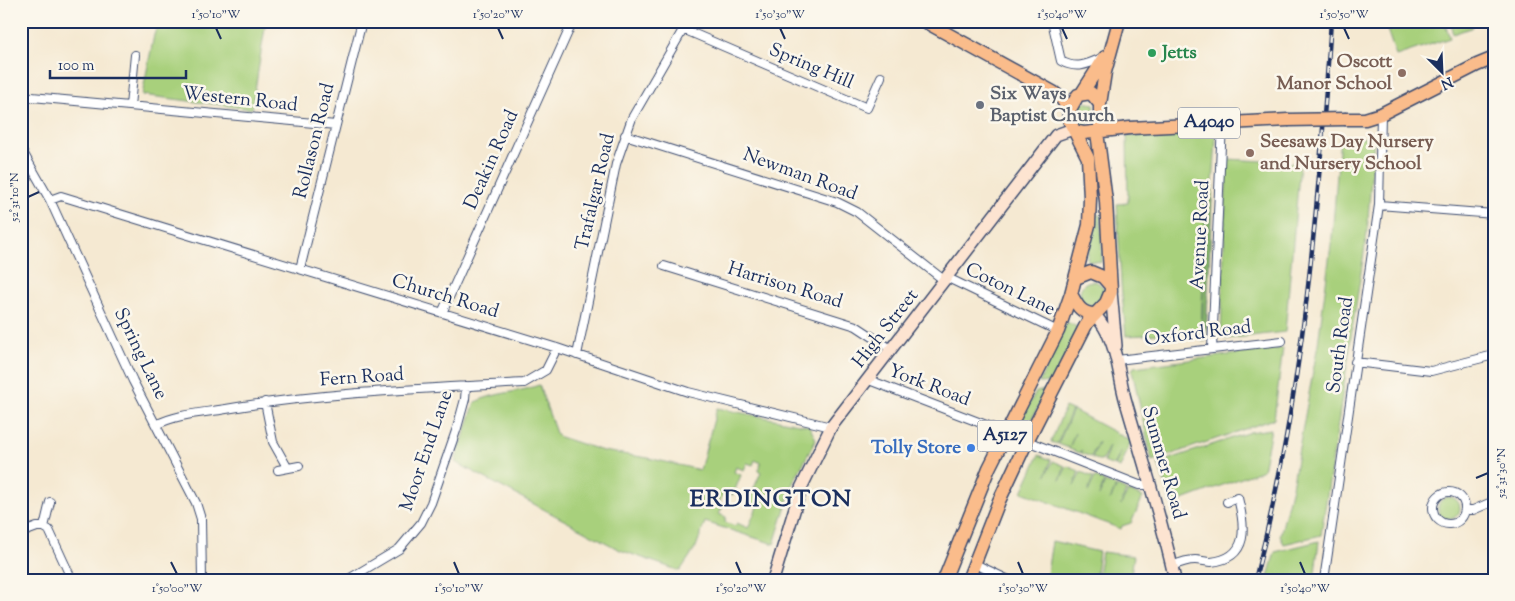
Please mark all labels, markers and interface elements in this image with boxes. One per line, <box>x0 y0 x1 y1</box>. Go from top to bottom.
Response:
text: 1°50'10"W <box>192 6 241 24</box>
text: 1°50'20"W <box>473 6 524 24</box>
text: 1°50'30"W <box>755 6 806 24</box>
text: 1°50'40"W <box>1037 6 1088 24</box>
text: 1°50'50"W <box>1319 6 1369 24</box>
street label: Spring Hill <box>764 37 858 97</box>
place label: Jetts <box>1160 40 1197 67</box>
marker: Jetts <box>1146 47 1158 59</box>
scale bar <box>50 48 186 80</box>
north arrow <box>1418 48 1468 98</box>
place label: Oscott Manor School <box>1276 49 1393 98</box>
text: 100 m <box>58 56 95 77</box>
marker: Oscott Manor School <box>1396 67 1408 79</box>
text: N <box>1437 71 1456 93</box>
street label: Rollason Road <box>288 80 343 202</box>
street label: Western Road <box>181 81 299 120</box>
place label: Six Ways Baptist Church <box>990 81 1116 130</box>
marker: Six Ways Baptist Church <box>974 99 986 111</box>
street label: Deakin Road <box>458 106 526 214</box>
road number: A4040 <box>1178 108 1240 138</box>
place label: Seesaws Day Nursery and Nursery School <box>1260 129 1434 178</box>
street label: Trafalgar Road <box>569 130 623 253</box>
street label: Newman Road <box>739 142 861 208</box>
marker: Seesaws Day Nursery and Nursery School <box>1244 147 1256 159</box>
text: 52°31'10"N <box>6 172 24 223</box>
street label: Avenue Road <box>1185 179 1217 291</box>
street label: Harrison Road <box>724 256 846 316</box>
street label: Coton Lane <box>960 257 1060 324</box>
street label: Church Road <box>388 268 502 326</box>
street label: High Street <box>846 283 926 374</box>
street label: South Road <box>1321 295 1361 395</box>
street label: Spring Lane <box>106 304 174 404</box>
street label: Oxford Road <box>1143 314 1253 354</box>
street label: York Road <box>884 358 974 414</box>
street label: Fern Road <box>319 362 405 394</box>
street label: Moor End Lane <box>394 387 460 515</box>
street label: Summer Road <box>1134 403 1192 523</box>
road number: A5127 <box>978 421 1032 452</box>
place label: Tolly Store <box>871 435 961 462</box>
marker: Tolly Store <box>965 442 977 454</box>
text: 52°31'30"N <box>1493 448 1511 499</box>
district label: ERDINGTON <box>690 483 852 517</box>
text: 1°50'00"W <box>152 580 203 598</box>
text: 1°50'10"W <box>435 580 484 598</box>
text: 1°50'20"W <box>716 580 767 598</box>
text: 1°50'30"W <box>998 580 1049 598</box>
text: 1°50'40"W <box>1280 580 1331 598</box>

